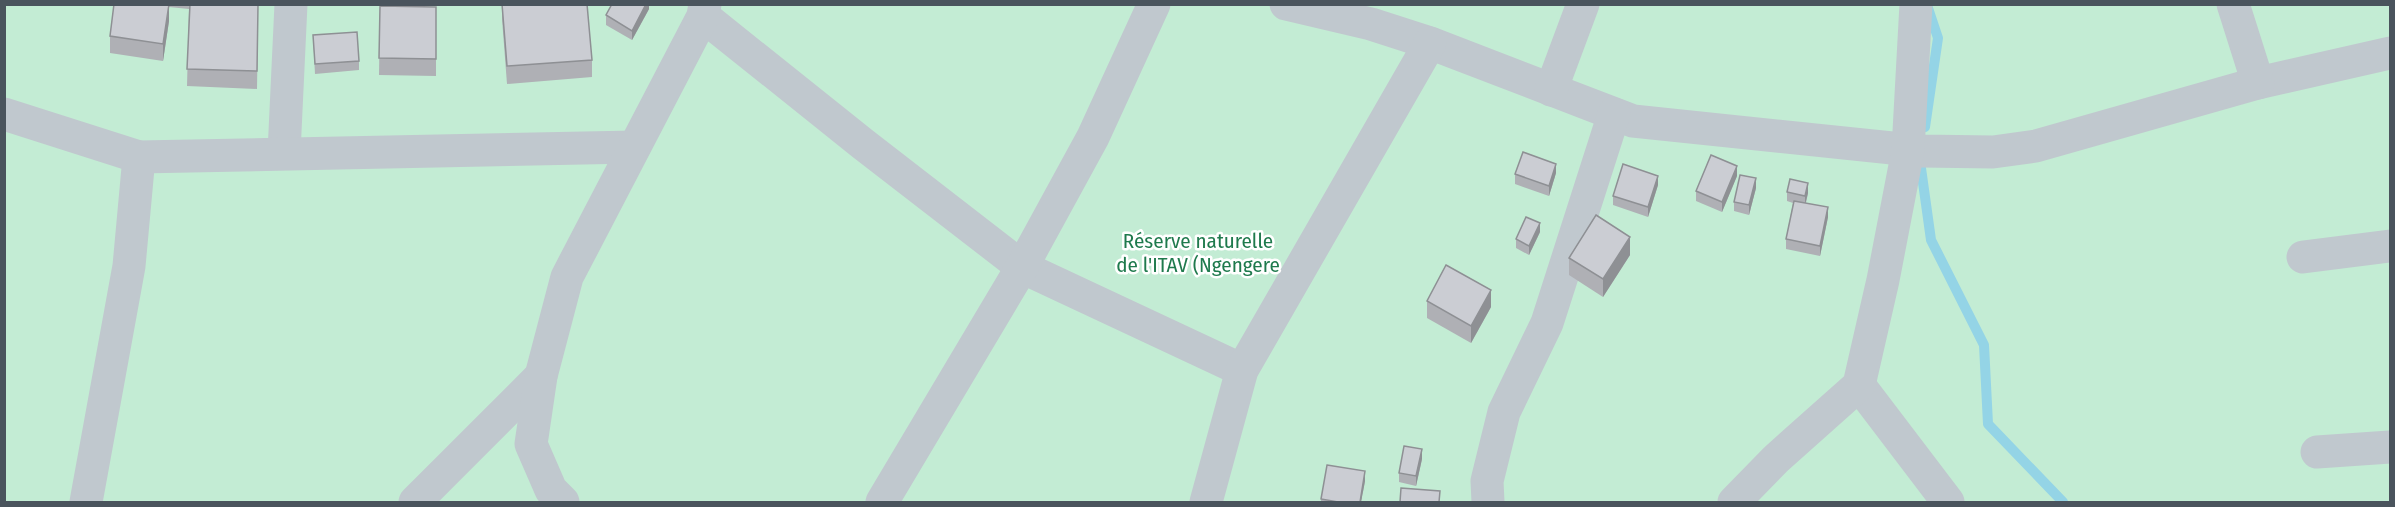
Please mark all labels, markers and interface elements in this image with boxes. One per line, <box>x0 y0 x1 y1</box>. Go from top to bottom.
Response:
park label: Réserve naturelle de l'ITAV (Ngengere <box>1116 228 1280 278</box>

